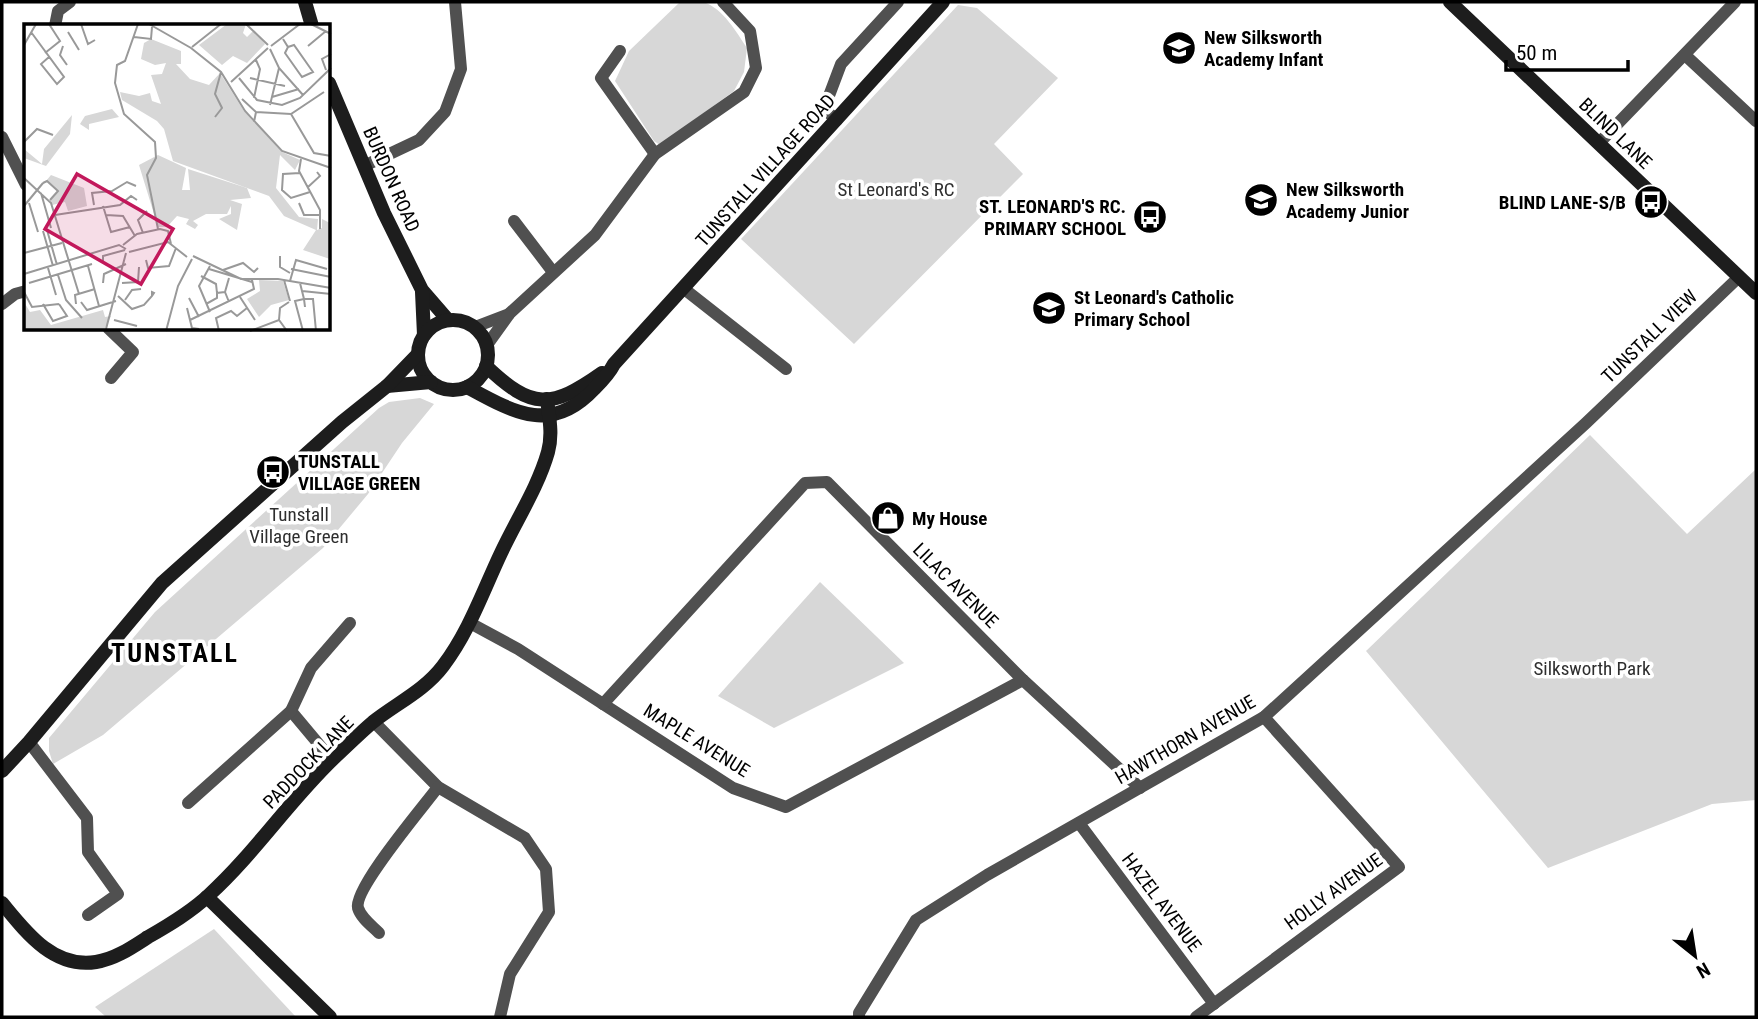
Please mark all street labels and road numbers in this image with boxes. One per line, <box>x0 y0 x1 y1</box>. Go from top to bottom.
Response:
street label: TUNSTALL VILLAGE ROAD <box>691 89 840 251</box>
street label: BLIND LANE <box>1574 93 1657 174</box>
street label: BURDON ROAD <box>358 123 425 235</box>
street label: TUNSTALL VIEW <box>1597 285 1702 388</box>
street label: LILAC AVENUE <box>908 538 1003 633</box>
street label: HAWTHORN AVENUE <box>1111 690 1260 789</box>
street label: MAPLE AVENUE <box>639 699 754 782</box>
street label: PADDOCK LANE <box>258 711 358 814</box>
street label: HAZEL AVENUE <box>1117 848 1206 956</box>
street label: HOLLY AVENUE <box>1280 848 1387 935</box>

